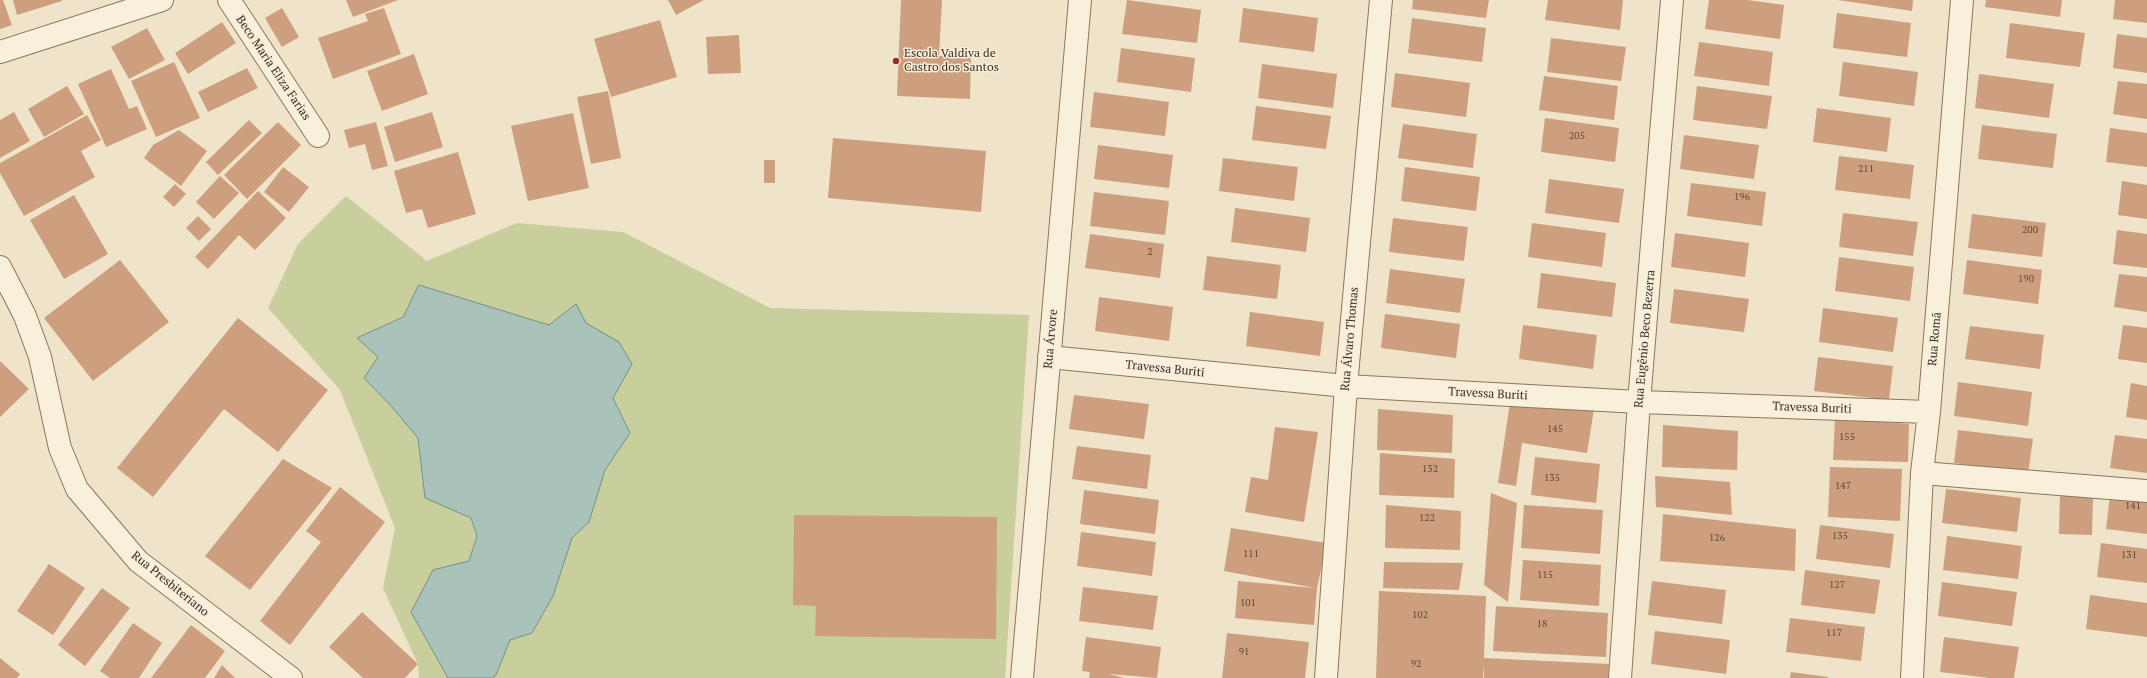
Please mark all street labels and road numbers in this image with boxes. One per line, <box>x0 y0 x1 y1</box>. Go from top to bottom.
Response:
street label: Beco Maria Eliza Farias <box>233 13 313 123</box>
street label: Rua Eugênio Beco Bezerra <box>1632 269 1658 409</box>
street label: Rua Álvaro Thomas <box>1338 286 1362 392</box>
street label: Rua Árvore <box>1041 309 1061 369</box>
street label: Rua Romã <box>1925 311 1945 367</box>
street label: Travessa Buriti <box>1125 358 1205 380</box>
street label: Travessa Buriti <box>1448 385 1528 403</box>
street label: Travessa Buriti <box>1772 399 1852 417</box>
street label: Rua Presbiteriano <box>128 548 212 620</box>

